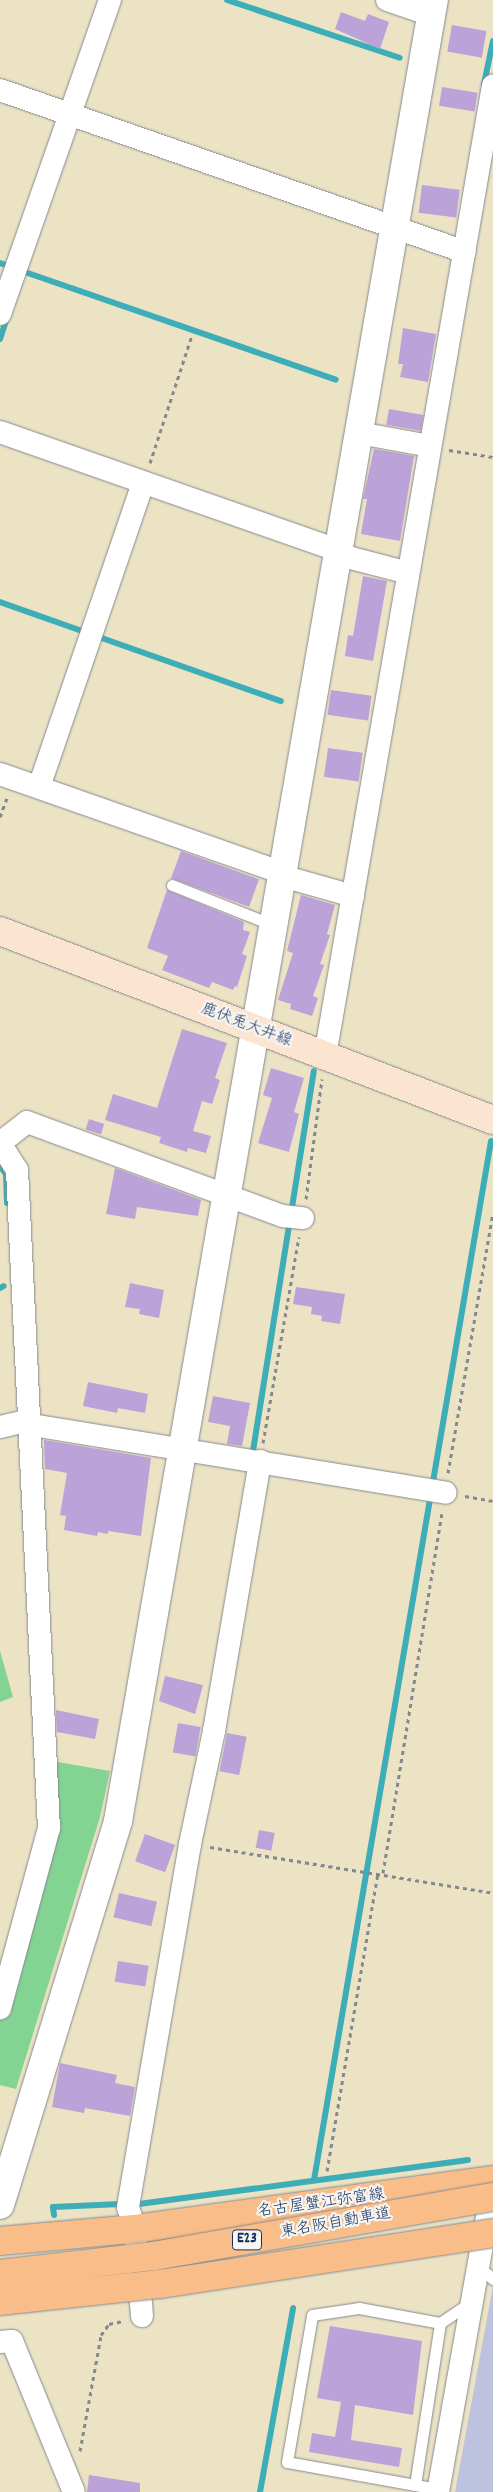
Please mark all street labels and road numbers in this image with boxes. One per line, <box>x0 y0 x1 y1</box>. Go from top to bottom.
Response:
street label: 鹿伏兎大井線 <box>198 1000 294 1052</box>
street label: 名古屋蟹江弥富線 <box>256 2186 386 2222</box>
street label: 東名阪自動車道 <box>279 2205 393 2243</box>
road number: E23 <box>231 2228 263 2252</box>

